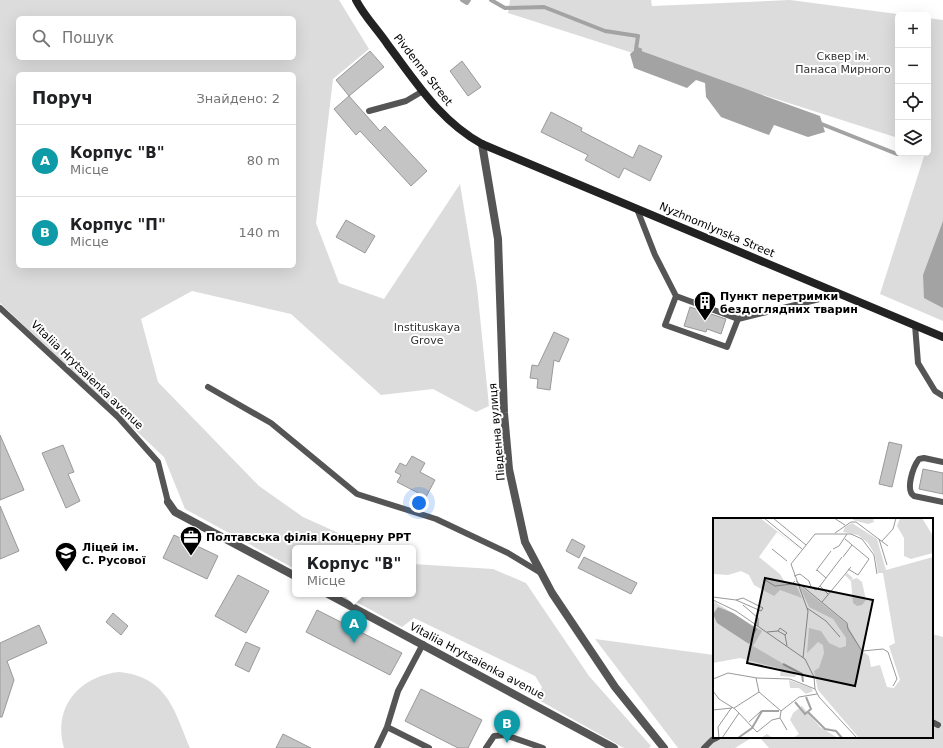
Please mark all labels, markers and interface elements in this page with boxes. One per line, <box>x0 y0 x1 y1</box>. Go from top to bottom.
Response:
map controls <box>895 12 931 156</box>
button: + <box>895 12 931 48</box>
search box <box>16 16 296 60</box>
icon: search <box>30 27 52 49</box>
text: Пошук <box>62 29 114 47</box>
street label: Pivdenna Street <box>391 32 455 109</box>
button: − <box>895 48 931 84</box>
park label: Сквер ім. Панаса Мирного <box>795 50 891 76</box>
button: locate <box>895 84 931 120</box>
text: Поруч <box>32 88 93 108</box>
text: Знайдено: 2 <box>197 91 280 106</box>
button: layers <box>895 120 931 156</box>
text: Корпус "В" <box>70 144 165 162</box>
text: A <box>40 153 50 168</box>
text: 80 m <box>247 153 280 168</box>
text: Місце <box>70 162 109 177</box>
street label: Nyzhnomlynska Street <box>657 200 777 260</box>
text: Корпус "П" <box>70 216 166 234</box>
text: B <box>40 225 50 240</box>
text: 140 m <box>238 225 280 240</box>
text: Місце <box>70 234 109 249</box>
building icon: Пункт перетримки бездоглядних тварин <box>692 289 718 322</box>
place label: Пункт перетримки бездоглядних тварин <box>720 290 858 316</box>
street label: Vitaliia Hrytsaienka avenue <box>28 318 146 432</box>
park label: Іnstituskaya Grove <box>394 321 460 347</box>
street label: Південна вулиця <box>486 383 508 481</box>
your location <box>409 493 429 513</box>
inset map <box>713 518 933 738</box>
office icon: Полтавська філія Концерну РРТ <box>178 524 204 557</box>
place label: Полтавська філія Концерну РРТ <box>206 531 412 544</box>
school or university icon: Ліцей ім. С. Русової <box>53 540 79 573</box>
place label: Ліцей ім. С. Русової <box>82 541 146 567</box>
popup <box>292 545 416 597</box>
text: Корпус "В" <box>307 555 401 573</box>
text: Місце <box>307 573 346 588</box>
pin: A <box>341 610 367 643</box>
street label: Vitaliia Hrytsaienka avenue <box>407 620 547 702</box>
pin: B <box>494 710 520 743</box>

